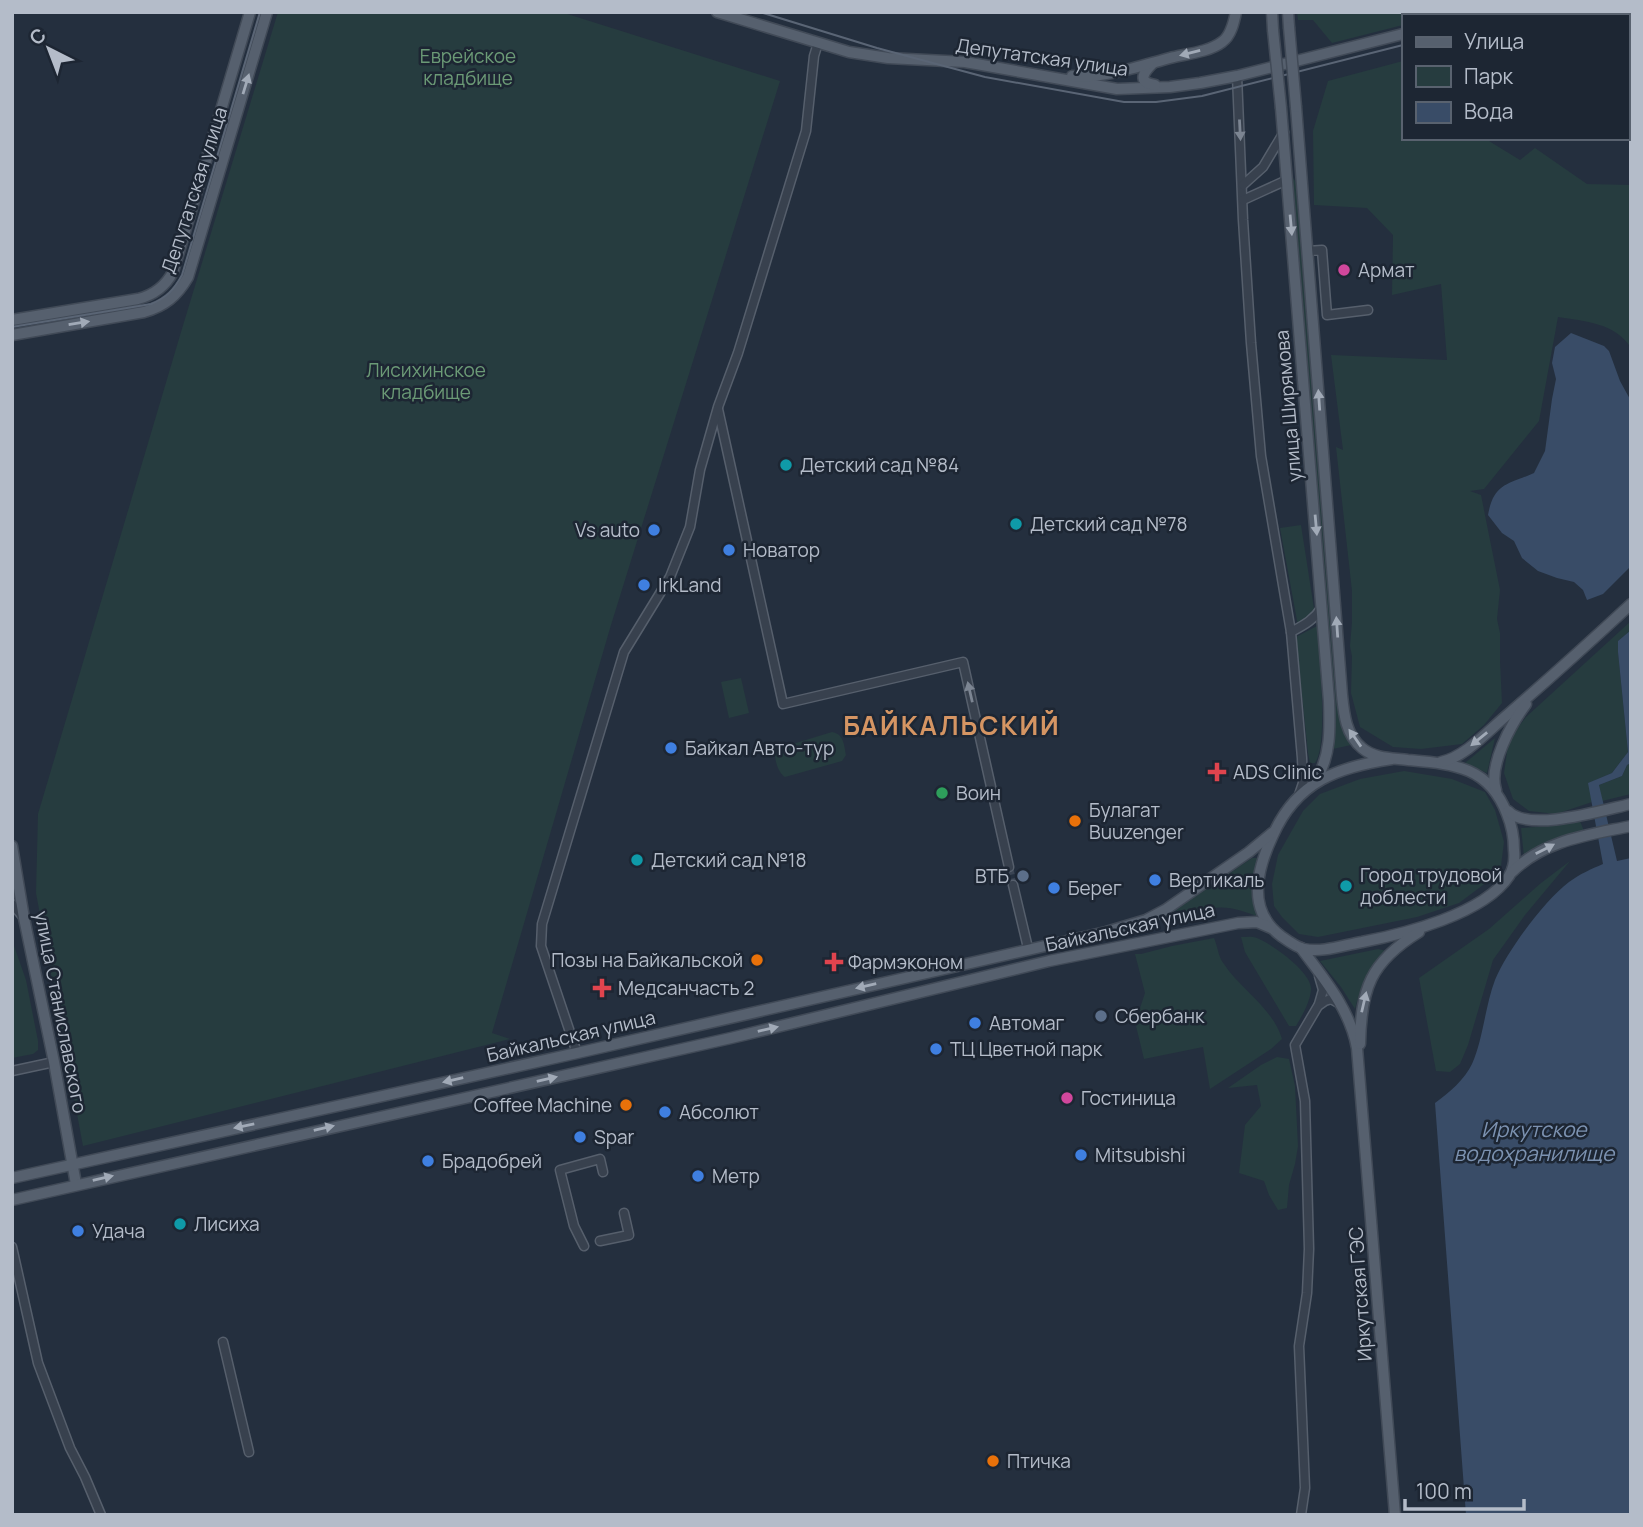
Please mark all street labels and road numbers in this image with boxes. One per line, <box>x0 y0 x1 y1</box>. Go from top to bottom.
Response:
street label: Депутатская улица <box>954 32 1130 82</box>
street label: Депутатская улица <box>155 103 233 277</box>
street label: улица Ширямова <box>1268 329 1308 483</box>
street label: Байкальская улица <box>1043 896 1217 958</box>
street label: улица Станиславского <box>29 909 93 1115</box>
street label: Байкальская улица <box>484 1004 658 1068</box>
street label: Иркутская ГЭС <box>1342 1226 1378 1362</box>

